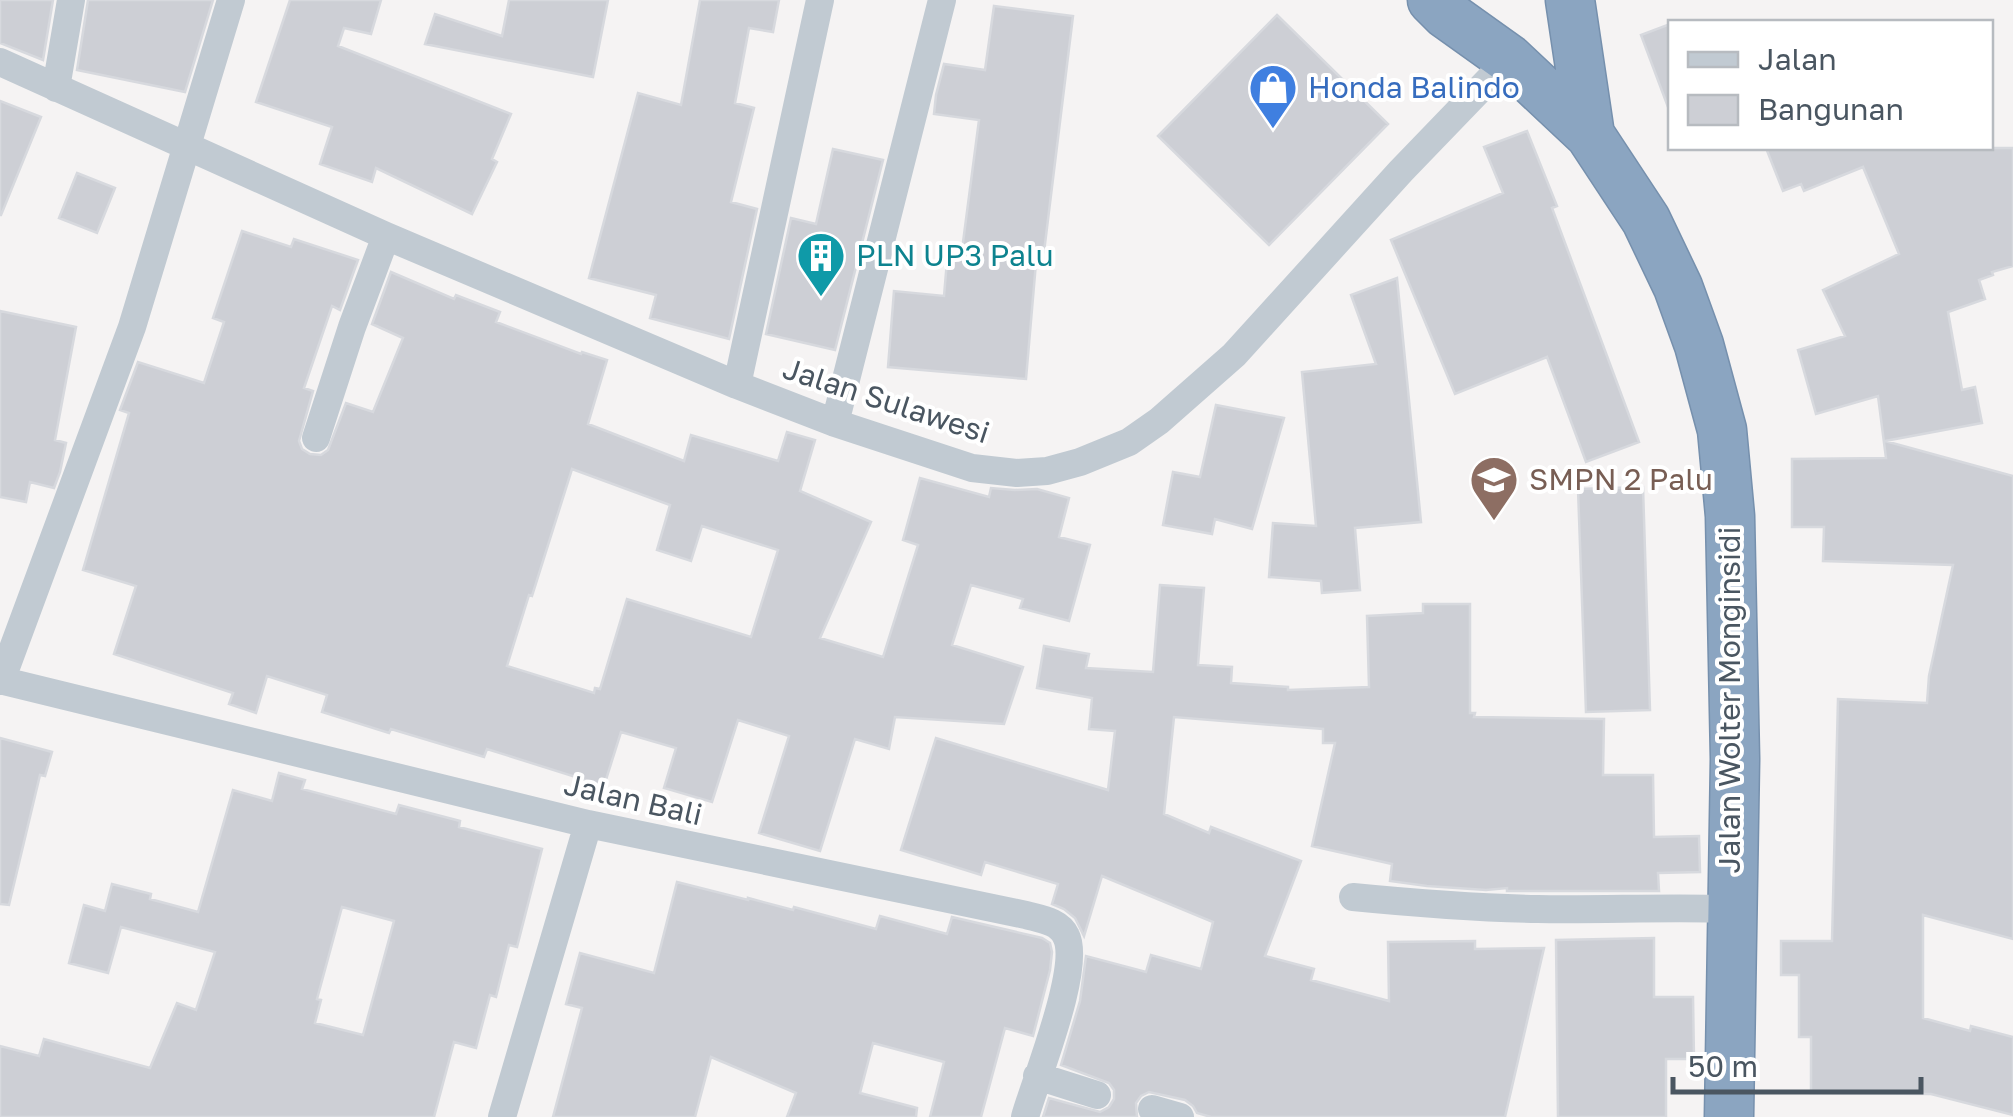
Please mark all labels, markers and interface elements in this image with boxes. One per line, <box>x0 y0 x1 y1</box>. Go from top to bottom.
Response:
legend <box>1668 20 1993 150</box>
text: Jalan <box>1758 41 1837 77</box>
shop icon: Honda Balindo <box>1247 62 1299 130</box>
place label: Honda Balindo <box>1308 69 1520 105</box>
text: Bangunan <box>1758 91 1904 127</box>
building icon: PLN UP3 Palu <box>795 230 847 298</box>
place label: PLN UP3 Palu <box>856 237 1054 273</box>
street label: Jalan Sulawesi <box>778 350 994 450</box>
school or university icon: SMPN 2 Palu <box>1468 454 1520 522</box>
place label: SMPN 2 Palu <box>1529 461 1713 497</box>
street label: Jalan Wolter Monginsidi <box>1711 527 1747 873</box>
street label: Jalan Bali <box>561 766 706 832</box>
scale bar <box>1673 1032 1920 1094</box>
text: 50 m <box>1688 1048 1758 1084</box>

